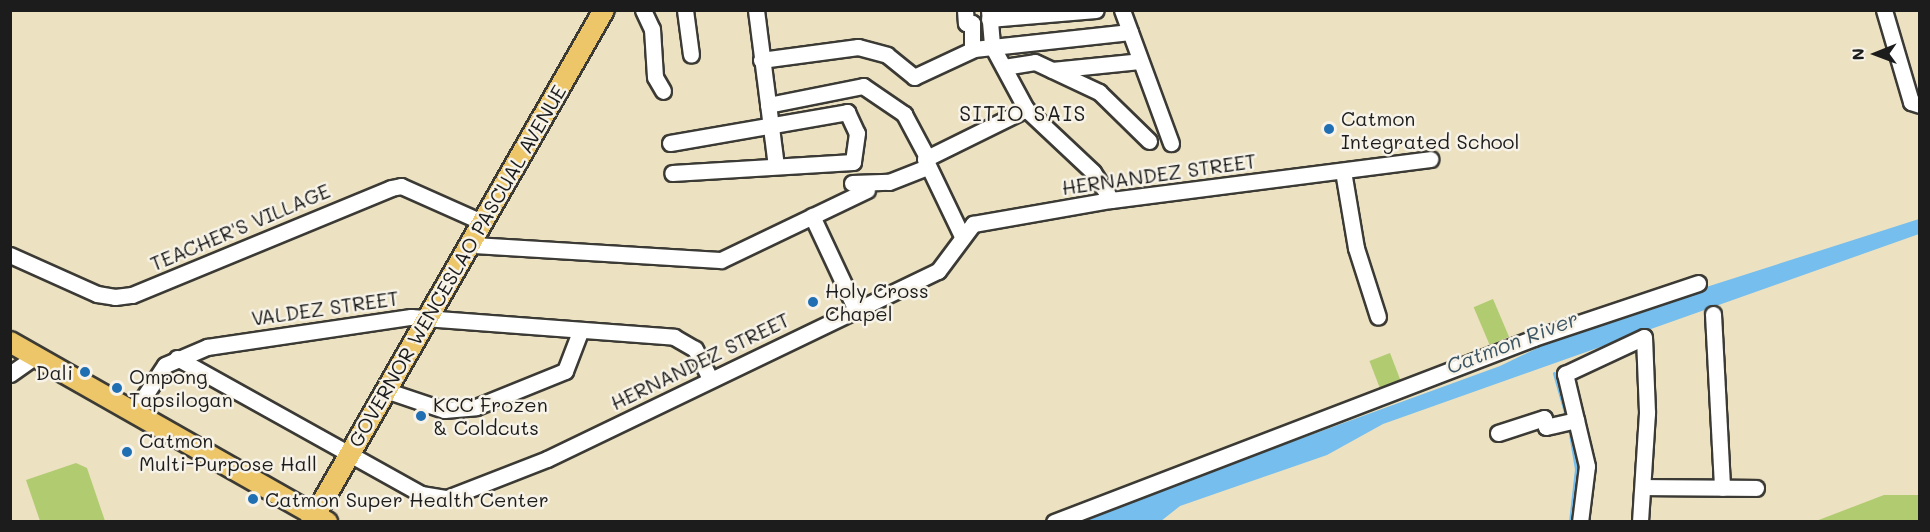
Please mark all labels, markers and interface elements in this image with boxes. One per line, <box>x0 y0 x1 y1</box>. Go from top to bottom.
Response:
north arrow <box>1846 24 1906 84</box>
text: N <box>1847 48 1868 61</box>
street label: GOVERNOR WENCESLAO PASCUAL AVENUE <box>343 81 571 451</box>
district label: SITIO SAIS <box>959 100 1087 126</box>
place label: Catmon Integrated School <box>1341 106 1519 153</box>
marker: Catmon Integrated School <box>1322 122 1336 136</box>
street label: HERNANDEZ STREET <box>1060 148 1258 200</box>
street label: TEACHER'S VILLAGE <box>147 178 333 276</box>
place label: Holy Cross Chapel <box>825 278 929 325</box>
street label: VALDEZ STREET <box>250 286 400 330</box>
marker: Holy Cross Chapel <box>806 295 820 309</box>
water label: Catmon River <box>1442 305 1582 379</box>
street label: HERNANDEZ STREET <box>607 307 793 415</box>
place label: Dali <box>36 360 73 384</box>
marker: Dali <box>78 365 92 379</box>
place label: Ompong Tapsilogan <box>129 365 233 412</box>
marker: Ompong Tapsilogan <box>110 381 124 395</box>
place label: KCC Frozen & Coldcuts <box>433 392 548 439</box>
marker: KCC Frozen & Coldcuts <box>414 409 428 423</box>
place label: Catmon Multi-Purpose Hall <box>139 428 317 475</box>
marker: Catmon Multi-Purpose Hall <box>120 445 134 459</box>
place label: Catmon Super Health Center <box>265 487 549 511</box>
marker: Catmon Super Health Center <box>246 492 260 506</box>

